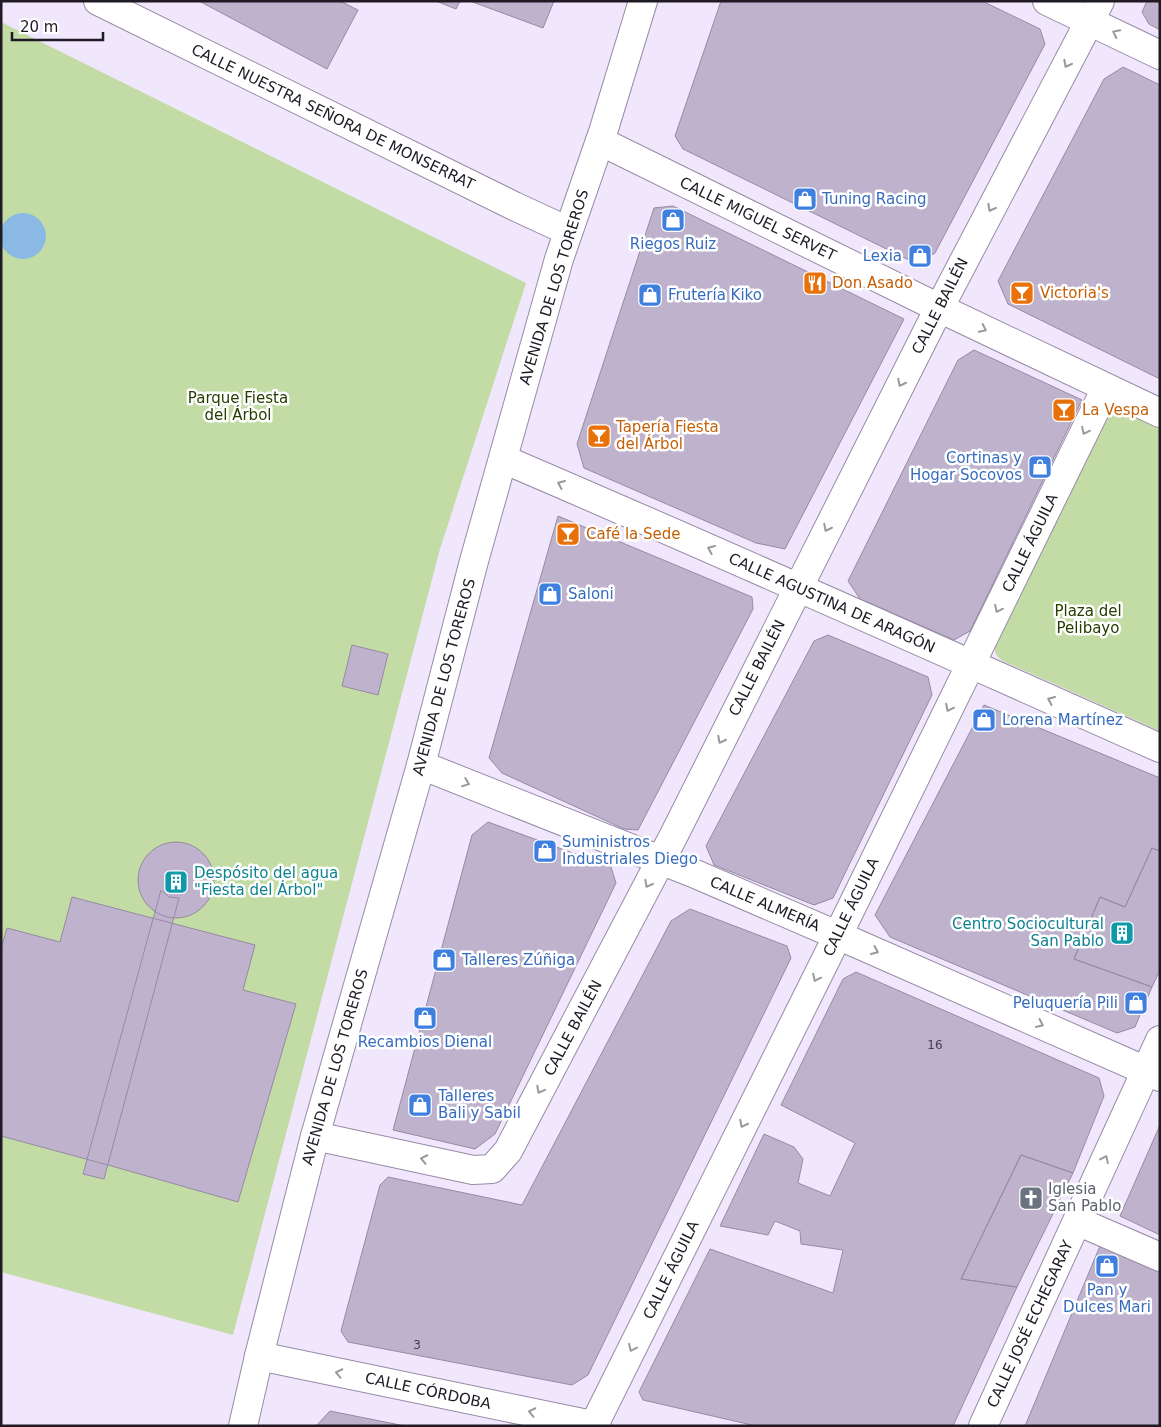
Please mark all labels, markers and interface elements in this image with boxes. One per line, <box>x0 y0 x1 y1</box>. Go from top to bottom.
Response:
scale bar <box>12 10 104 42</box>
text: 20 m <box>20 18 58 36</box>
one-way arrow <box>1112 29 1121 40</box>
street label: CALLE NUESTRA SEÑORA DE MONSERRAT <box>188 39 479 194</box>
one-way arrow <box>1063 59 1073 68</box>
street label: CALLE MIGUEL SERVET <box>677 173 840 265</box>
shop icon: Tuning Racing <box>792 186 818 212</box>
street label: AVENIDA DE LOS TOREROS <box>516 187 592 387</box>
place label: Tuning Racing <box>821 190 927 208</box>
one-way arrow <box>987 203 997 212</box>
shop icon: Riegos Ruiz <box>660 207 686 233</box>
place label: Riegos Ruiz <box>630 235 716 253</box>
shop icon: Lexia <box>907 243 933 269</box>
place label: Lexia <box>863 247 902 265</box>
street label: CALLE BAILÉN <box>907 254 972 357</box>
restaurant icon: Don Asado <box>802 270 828 296</box>
place label: Don Asado <box>832 274 913 292</box>
bar icon: Victoria's <box>1009 280 1035 306</box>
shop icon: Frutería Kiko <box>637 282 663 308</box>
place label: Victoria's <box>1040 284 1109 302</box>
place label: Frutería Kiko <box>668 286 762 304</box>
one-way arrow <box>978 323 987 333</box>
one-way arrow <box>897 378 907 387</box>
park label: Parque Fiesta del Árbol <box>188 389 288 424</box>
bar icon: La Vespa <box>1051 397 1077 423</box>
place label: La Vespa <box>1082 401 1149 419</box>
place label: Tapería Fiesta del Árbol <box>615 418 719 453</box>
bar icon: Tapería Fiesta del Árbol <box>586 423 612 449</box>
one-way arrow <box>1081 426 1091 435</box>
place label: Cortinas y Hogar Socovos <box>910 449 1022 484</box>
shop icon: Cortinas y Hogar Socovos <box>1027 454 1053 480</box>
one-way arrow <box>558 480 566 490</box>
street label: CALLE ÁGUILA <box>997 490 1062 595</box>
bar icon: Café la Sede <box>555 521 581 547</box>
one-way arrow <box>823 523 833 532</box>
place label: Café la Sede <box>586 525 681 543</box>
one-way arrow <box>707 544 716 555</box>
street label: CALLE AGUSTINA DE ARAGÓN <box>726 548 938 657</box>
street label: AVENIDA DE LOS TOREROS <box>409 576 479 778</box>
shop icon: Saloni <box>537 581 563 607</box>
place label: Saloni <box>568 585 614 603</box>
park label: Plaza del Pelibayo <box>1054 602 1122 637</box>
one-way arrow <box>994 604 1004 613</box>
street label: CALLE BAILÉN <box>724 616 789 719</box>
one-way arrow <box>1047 695 1056 706</box>
one-way arrow <box>945 703 955 712</box>
shop icon: Lorena Martínez <box>971 707 997 733</box>
place label: Lorena Martínez <box>1002 711 1123 729</box>
one-way arrow <box>717 734 727 743</box>
one-way arrow <box>461 777 470 788</box>
place label: Suministros Industriales Diego <box>562 833 698 868</box>
shop icon: Suministros Industriales Diego <box>532 838 558 864</box>
street label: CALLE ÁGUILA <box>818 854 883 959</box>
place label: Despósito del agua "Fiesta del Árbol" <box>194 864 338 899</box>
building icon: Despósito del agua "Fiesta del Árbol" <box>163 869 189 895</box>
street label: CALLE ALMERÍA <box>707 872 824 936</box>
one-way arrow <box>644 879 654 888</box>
place label: Centro Sociocultural San Pablo <box>952 915 1104 950</box>
building icon: Centro Sociocultural San Pablo <box>1109 920 1135 946</box>
one-way arrow <box>870 945 879 956</box>
shop icon: Talleres Zúñiga <box>431 947 457 973</box>
place label: Talleres Zúñiga <box>461 951 575 969</box>
street label: AVENIDA DE LOS TOREROS <box>298 967 372 1167</box>
one-way arrow <box>812 973 822 982</box>
street label: CALLE BAILÉN <box>539 977 606 1079</box>
shop icon: Peluquería Pili <box>1123 990 1149 1016</box>
place label: Peluquería Pili <box>1013 994 1118 1012</box>
shop icon: Recambios Dienal <box>412 1005 438 1031</box>
one-way arrow <box>1035 1018 1044 1029</box>
place label: Recambios Dienal <box>358 1033 492 1051</box>
house number: 16 <box>927 1038 943 1052</box>
one-way arrow <box>536 1085 546 1094</box>
place label: Talleres Bali y Sabil <box>437 1087 521 1122</box>
shop icon: Talleres Bali y Sabil <box>407 1092 433 1118</box>
one-way arrow <box>739 1119 750 1128</box>
one-way arrow <box>419 1154 428 1165</box>
one-way arrow <box>1099 1155 1110 1164</box>
place label: Iglesia San Pablo <box>1048 1180 1121 1215</box>
church icon: Iglesia San Pablo <box>1018 1185 1044 1211</box>
street label: CALLE ÁGUILA <box>638 1217 703 1322</box>
street label: CALLE JOSÉ ECHEGARAY <box>982 1236 1077 1410</box>
shop icon: Pan y Dulces Mari <box>1094 1253 1120 1279</box>
place label: Pan y Dulces Mari <box>1063 1281 1151 1316</box>
house number: 3 <box>413 1338 421 1352</box>
one-way arrow <box>628 1342 638 1351</box>
one-way arrow <box>335 1368 343 1379</box>
street label: CALLE CÓRDOBA <box>363 1368 494 1413</box>
one-way arrow <box>528 1408 537 1418</box>

